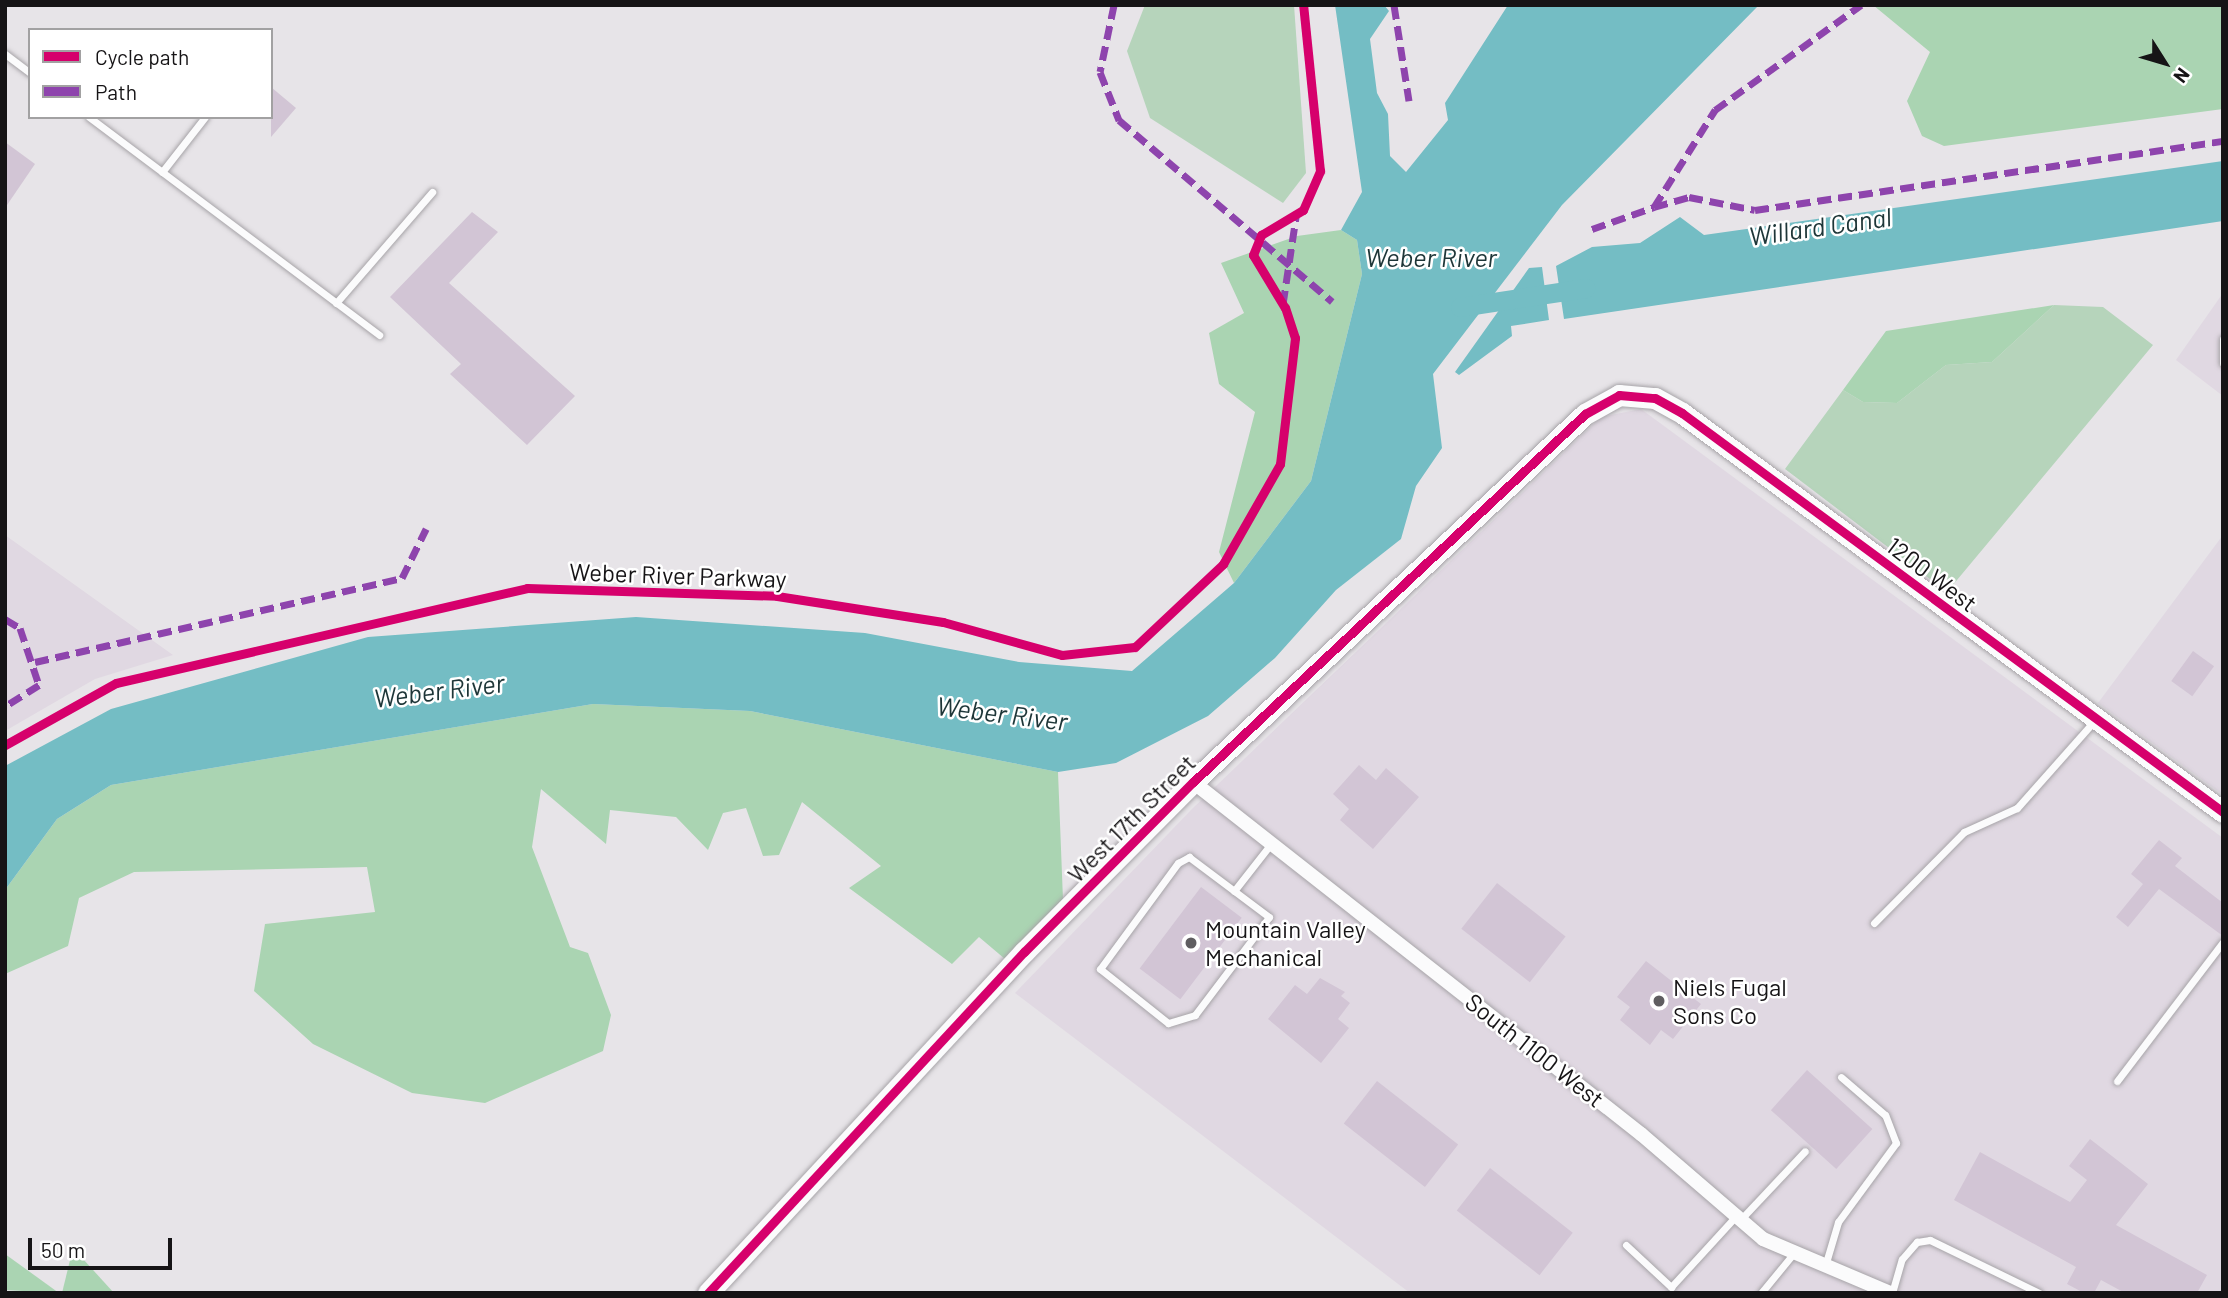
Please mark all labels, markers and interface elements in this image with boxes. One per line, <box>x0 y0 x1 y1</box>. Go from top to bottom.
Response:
legend <box>28 28 273 119</box>
north arrow <box>2130 28 2200 98</box>
text: Cycle path <box>95 44 189 69</box>
text: N <box>2169 64 2195 88</box>
text: Path <box>95 79 137 104</box>
water label: Willard Canal <box>1747 201 1893 251</box>
water label: Weber River <box>1365 241 1497 273</box>
street label: 1200 West <box>1881 531 1983 617</box>
street label: Weber River Parkway <box>569 557 787 593</box>
water label: Weber River <box>372 666 506 714</box>
water label: Weber River <box>935 689 1069 737</box>
street label: West 17th Street <box>1061 748 1201 888</box>
place label: Mountain Valley Mechanical <box>1205 915 1366 971</box>
marker: Mountain Valley Mechanical <box>1183 935 1199 951</box>
place label: Niels Fugal Sons Co <box>1673 973 1787 1029</box>
street label: South 1100 West <box>1460 987 1610 1113</box>
marker: Niels Fugal Sons Co <box>1651 993 1667 1009</box>
scale bar <box>32 1224 175 1268</box>
text: 50 m <box>41 1237 85 1262</box>

